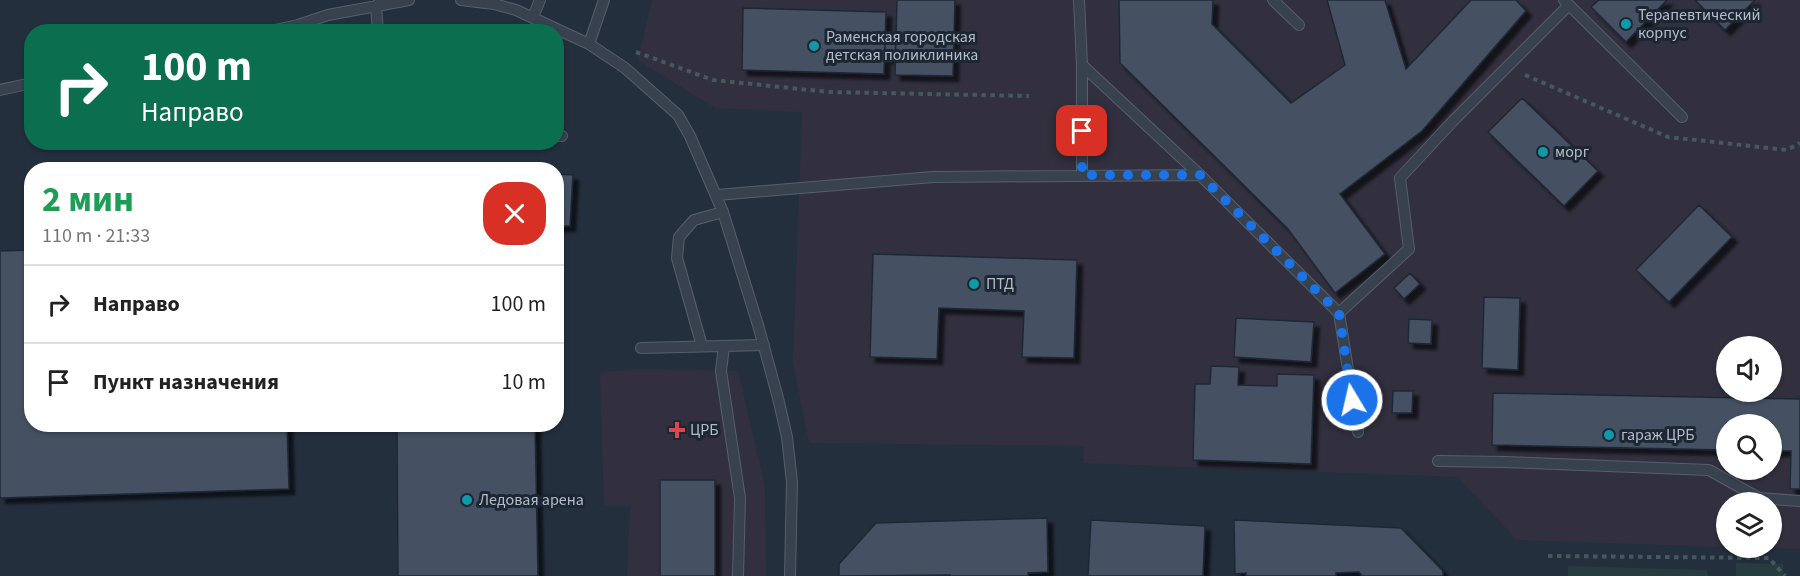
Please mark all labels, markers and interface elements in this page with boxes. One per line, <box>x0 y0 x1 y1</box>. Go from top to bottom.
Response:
place label: Терапевтический корпус <box>1638 4 1761 44</box>
marker: Терапевтический корпус <box>1619 17 1633 31</box>
place label: Раменская городская детская поликлиника <box>826 26 978 66</box>
text: 100 m <box>141 37 252 97</box>
marker: Раменская городская детская поликлиника <box>807 39 821 53</box>
icon: right <box>42 48 120 126</box>
text: Направо <box>141 93 244 132</box>
pin <box>1056 105 1107 156</box>
icon: arrive <box>1065 114 1098 147</box>
place label: морг <box>1555 141 1590 163</box>
marker: морг <box>1536 145 1550 159</box>
text: 2 мин <box>42 174 134 225</box>
button: close <box>483 182 546 245</box>
text: 110 m · 21:33 <box>42 222 150 250</box>
place label: ПТД <box>986 273 1014 295</box>
marker: ПТД <box>967 277 981 291</box>
icon: right <box>42 288 75 321</box>
text: Направо <box>93 288 180 320</box>
text: 100 m <box>491 288 546 320</box>
map controls <box>1716 336 1782 558</box>
button: sound <box>1716 336 1782 402</box>
icon: arrive <box>42 366 75 399</box>
text: Пункт назначения <box>93 366 279 398</box>
text: 10 m <box>501 366 546 398</box>
position arrow <box>1320 368 1384 432</box>
button: search <box>1716 414 1782 480</box>
place label: ЦРБ <box>690 419 718 441</box>
marker: ЦРБ <box>668 421 686 439</box>
place label: гараж ЦРБ <box>1621 424 1695 446</box>
marker: гараж ЦРБ <box>1602 428 1616 442</box>
place label: Ледовая арена <box>479 489 584 511</box>
button: layers <box>1716 492 1782 558</box>
marker: Ледовая арена <box>460 493 474 507</box>

